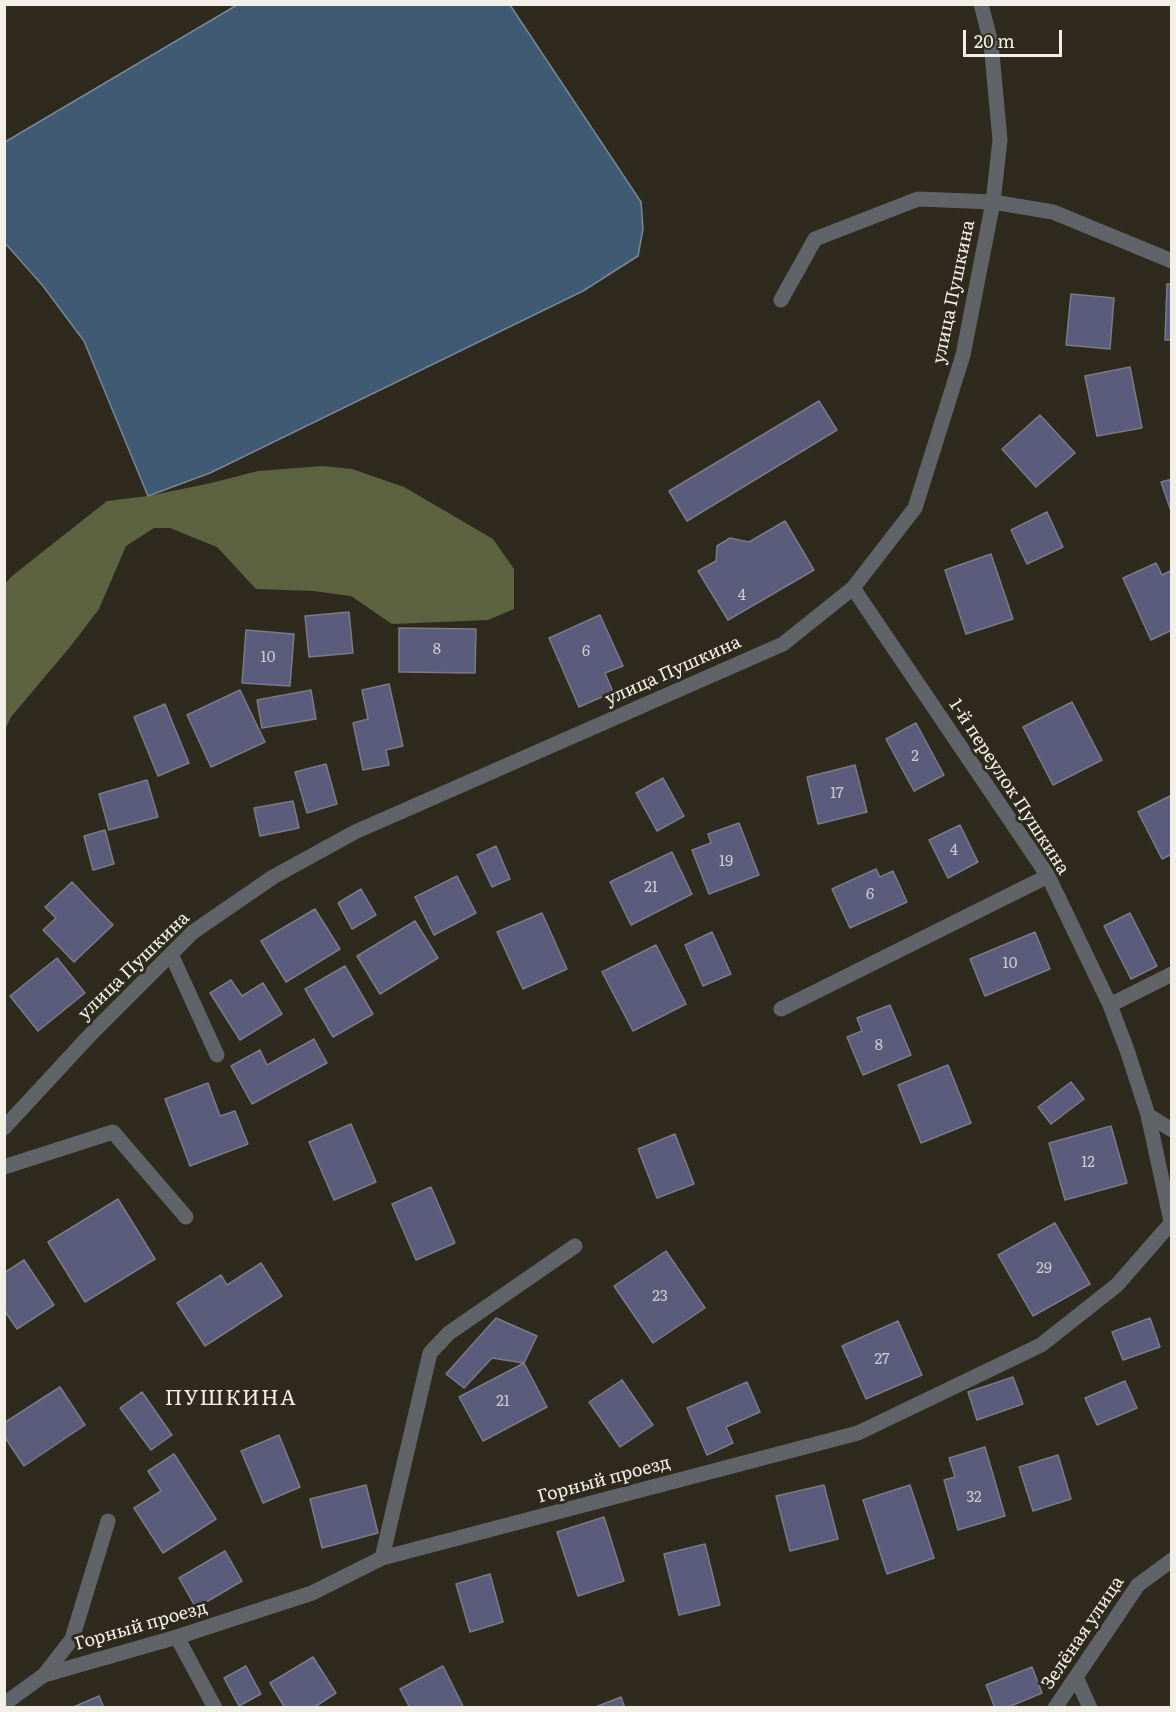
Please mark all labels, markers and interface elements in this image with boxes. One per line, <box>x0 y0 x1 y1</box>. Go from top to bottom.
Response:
scale bar <box>966 18 1065 56</box>
text: 20 m <box>974 27 1015 54</box>
street label: улица Пушкина <box>928 218 980 366</box>
house number: 4 <box>738 587 746 605</box>
street label: улица Пушкина <box>602 631 744 711</box>
house number: 8 <box>433 641 441 659</box>
house number: 6 <box>582 643 590 661</box>
house number: 10 <box>261 649 275 667</box>
street label: 1-й переулок Пушкина <box>944 695 1074 879</box>
house number: 2 <box>911 748 919 766</box>
house number: 17 <box>830 785 844 803</box>
house number: 4 <box>950 842 958 860</box>
house number: 19 <box>719 853 733 871</box>
house number: 21 <box>644 879 658 897</box>
house number: 6 <box>866 886 874 904</box>
street label: улица Пушкина <box>74 907 194 1025</box>
house number: 10 <box>1003 955 1017 973</box>
house number: 8 <box>875 1037 883 1055</box>
house number: 12 <box>1081 1154 1095 1172</box>
house number: 29 <box>1036 1260 1052 1278</box>
house number: 23 <box>652 1288 668 1306</box>
house number: 27 <box>874 1351 890 1369</box>
district label: ПУШКИНА <box>165 1386 297 1412</box>
house number: 21 <box>496 1393 510 1411</box>
street label: Горный проезд <box>535 1452 673 1508</box>
house number: 32 <box>966 1489 982 1507</box>
street label: Зелёная улица <box>1037 1572 1129 1694</box>
street label: Горный проезд <box>72 1597 210 1655</box>

